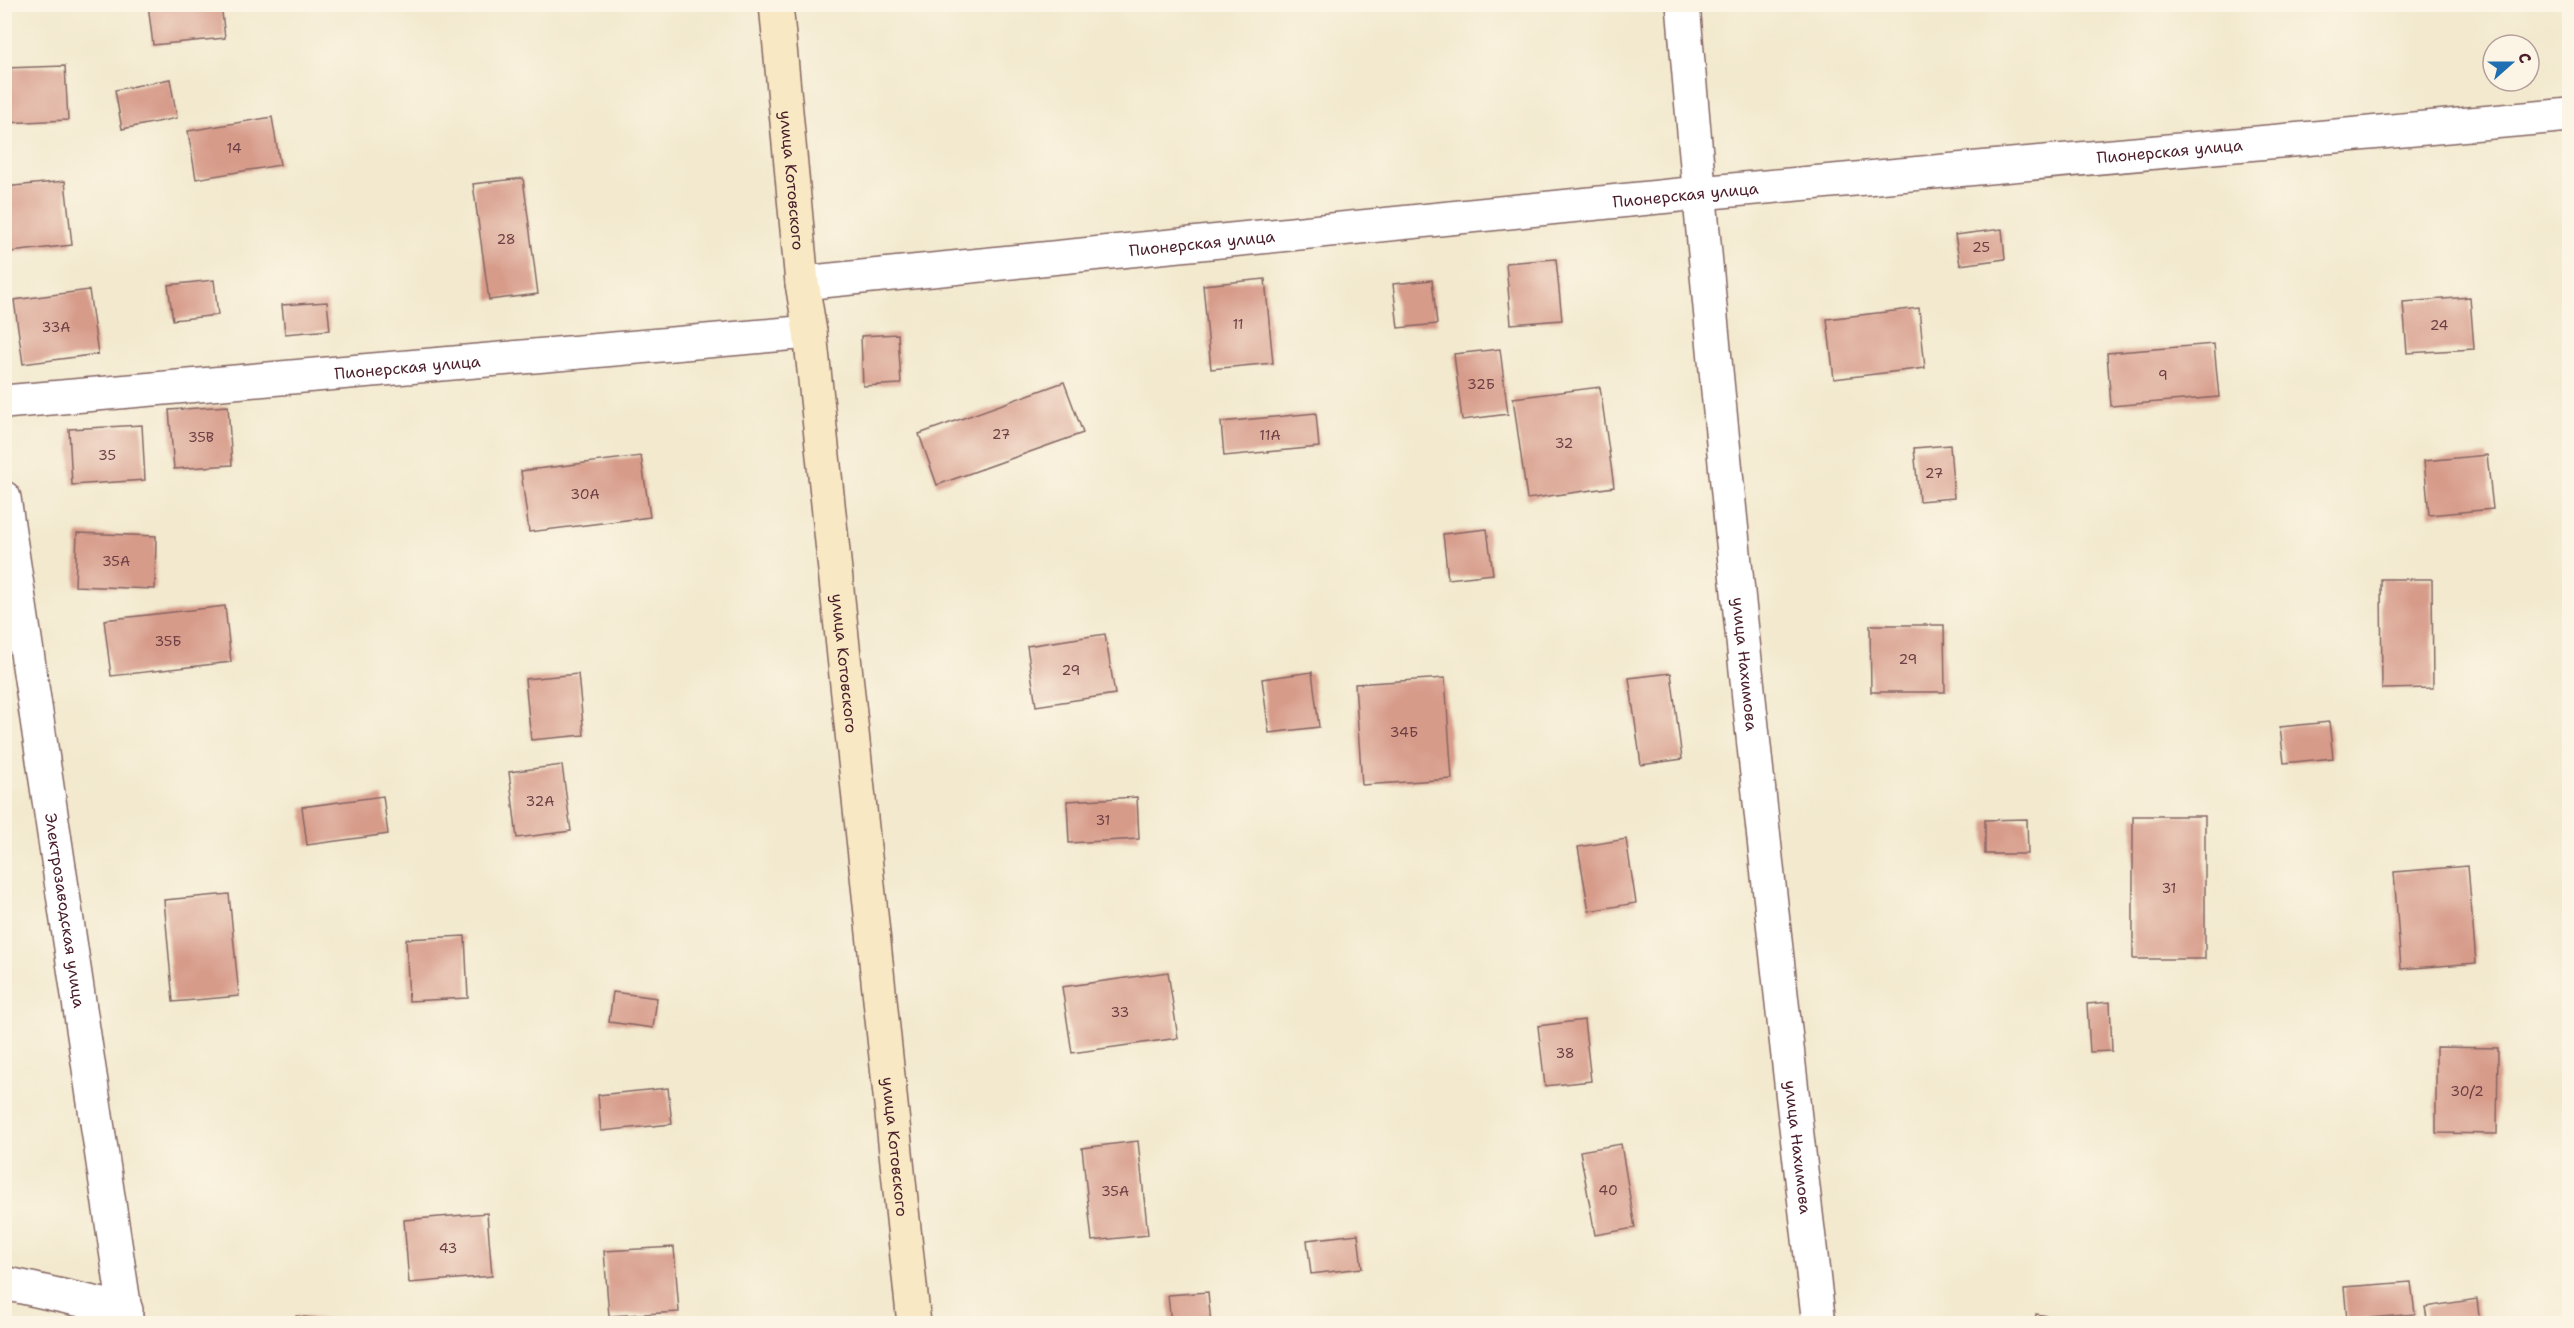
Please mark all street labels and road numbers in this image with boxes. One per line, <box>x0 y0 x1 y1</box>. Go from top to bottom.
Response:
street label: улица Котовского <box>775 109 809 251</box>
street label: Пионерская улица <box>2096 134 2244 168</box>
street label: Пионерская улица <box>1612 178 1759 213</box>
street label: Пионерская улица <box>1128 226 1276 261</box>
street label: Пионерская улица <box>334 351 481 384</box>
street label: улица Котовского <box>826 593 862 734</box>
street label: улица Нахимова <box>1727 596 1762 732</box>
street label: Электрозаводская улица <box>40 812 90 1009</box>
street label: улица Котовского <box>877 1076 913 1218</box>
street label: улица Нахимова <box>1780 1079 1816 1215</box>

